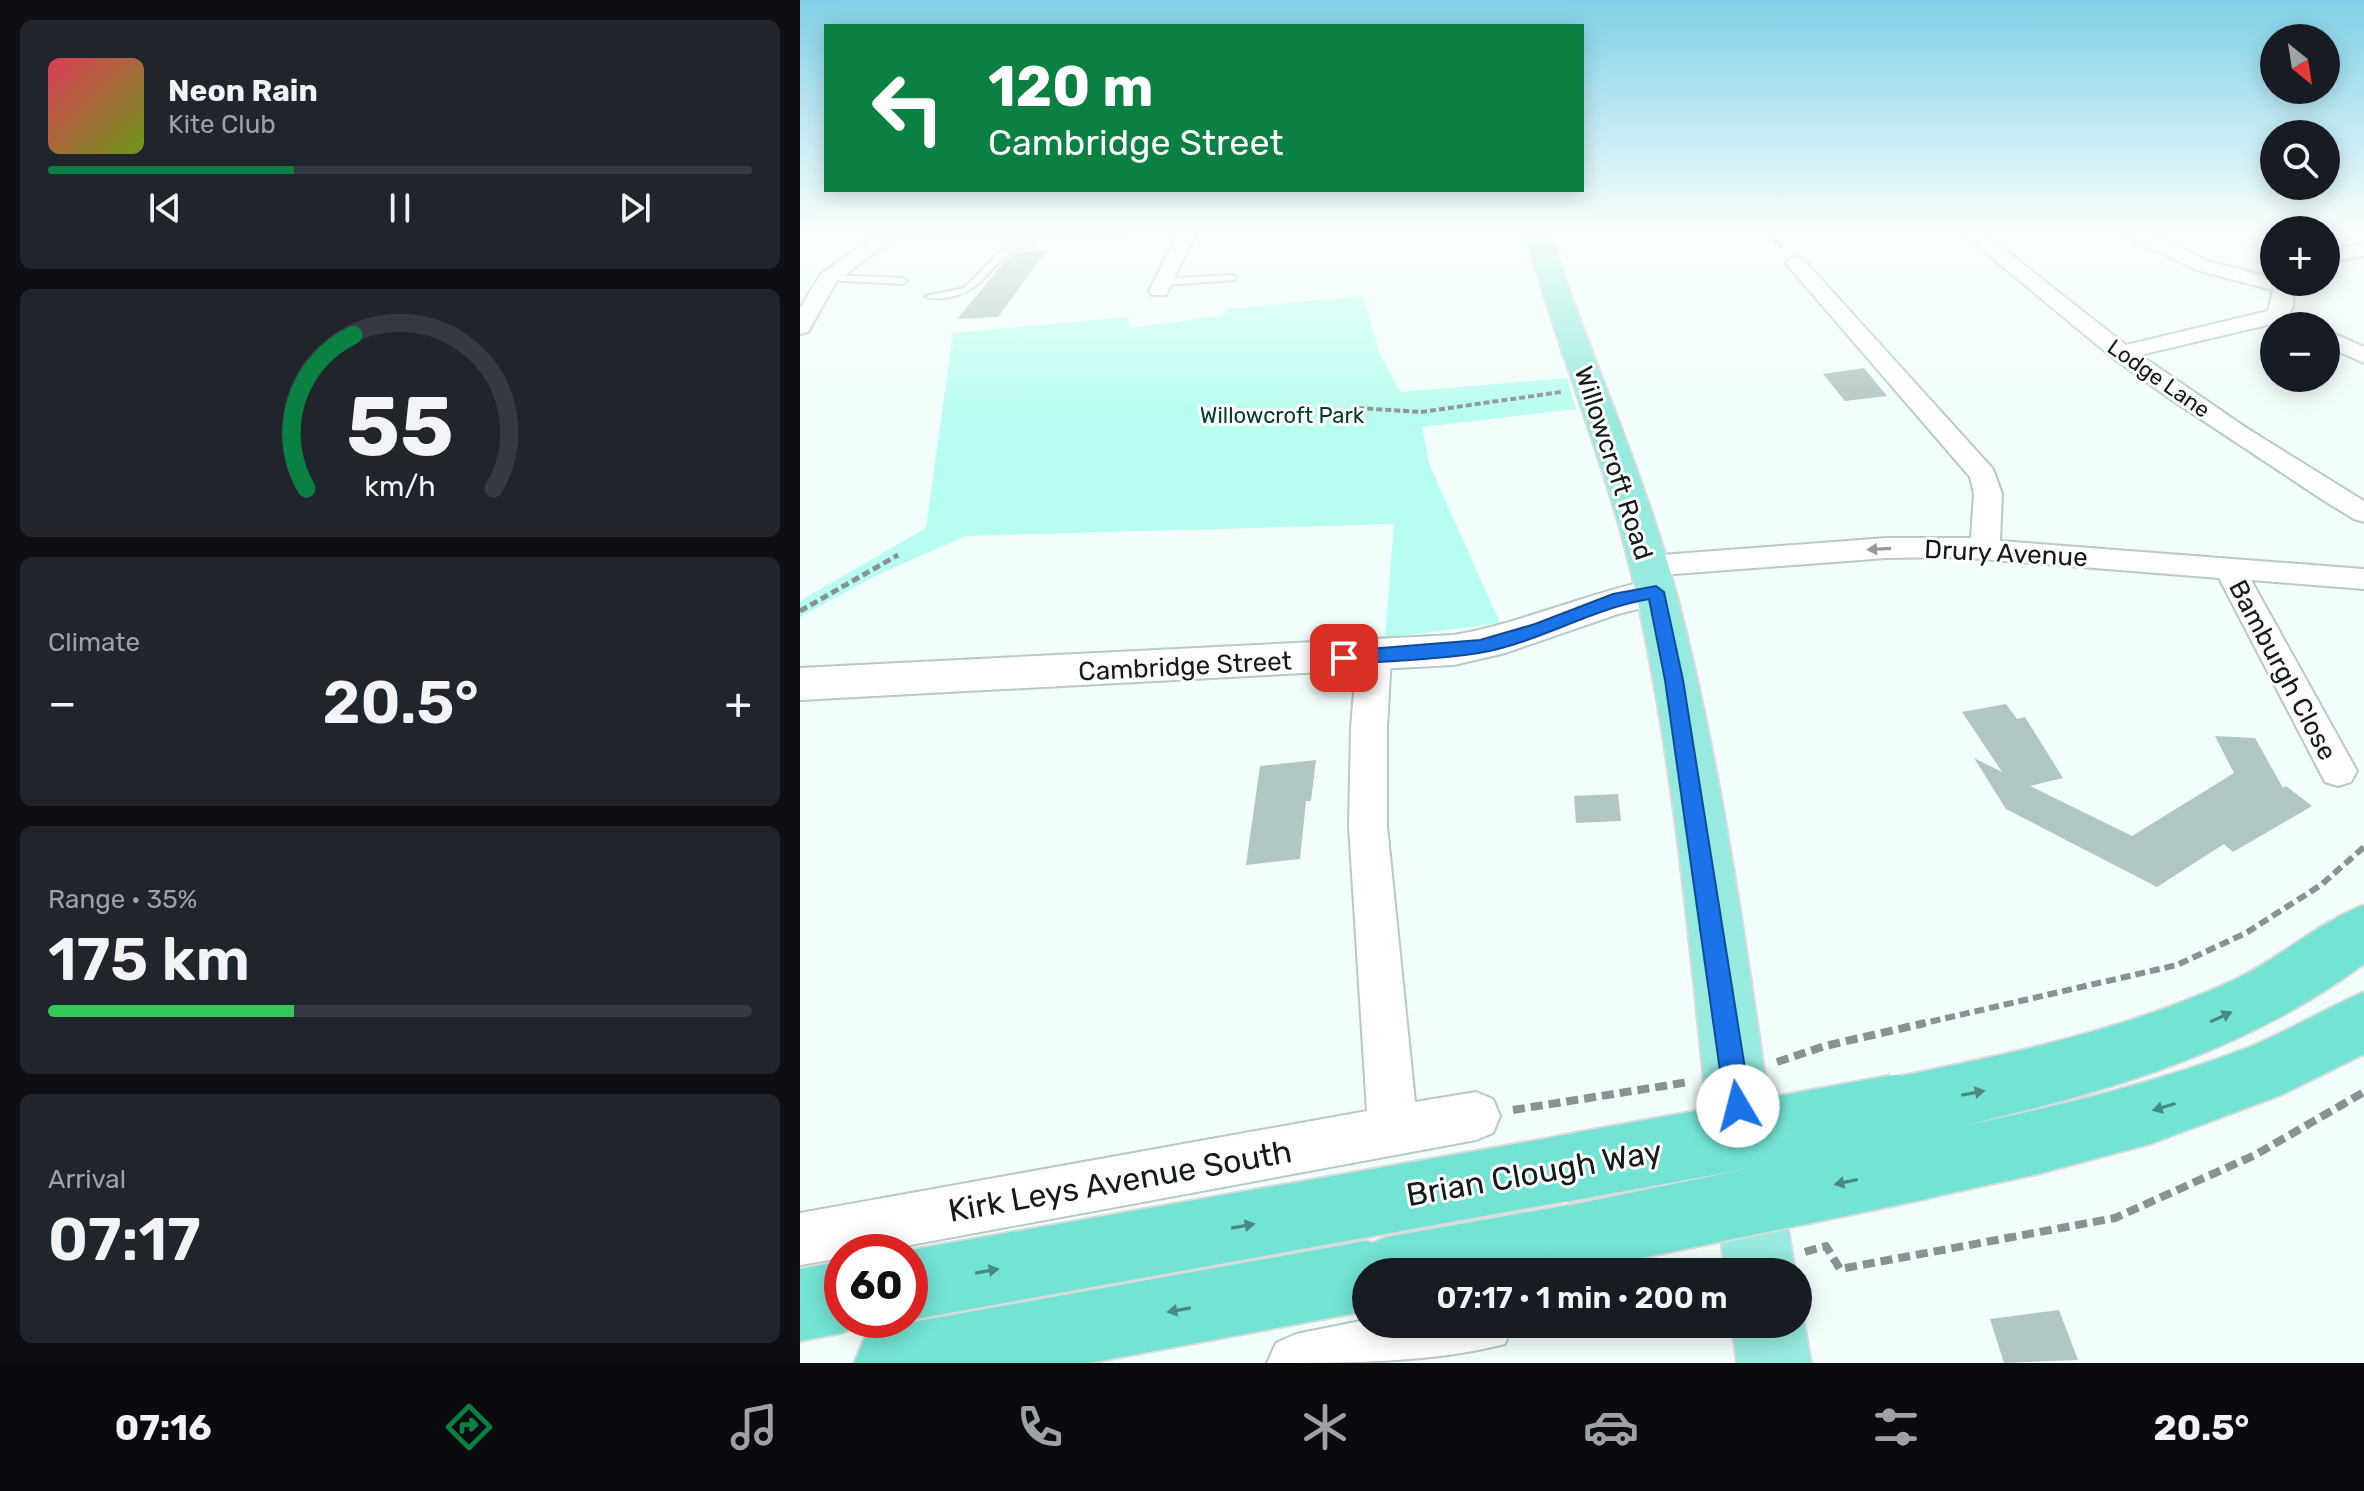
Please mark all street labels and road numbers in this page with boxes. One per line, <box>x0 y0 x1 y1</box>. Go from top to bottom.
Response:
street label: Lodge Lane <box>2102 333 2215 424</box>
street label: Willowcroft Road <box>1568 362 1659 564</box>
street label: Drury Avenue <box>1923 534 2089 573</box>
street label: Bamburgh Close <box>2222 575 2343 766</box>
street label: Cambridge Street <box>1078 645 1292 688</box>
street label: Kirk Leys Avenue South <box>945 1132 1295 1230</box>
street label: Brian Clough Way <box>1403 1132 1665 1214</box>

